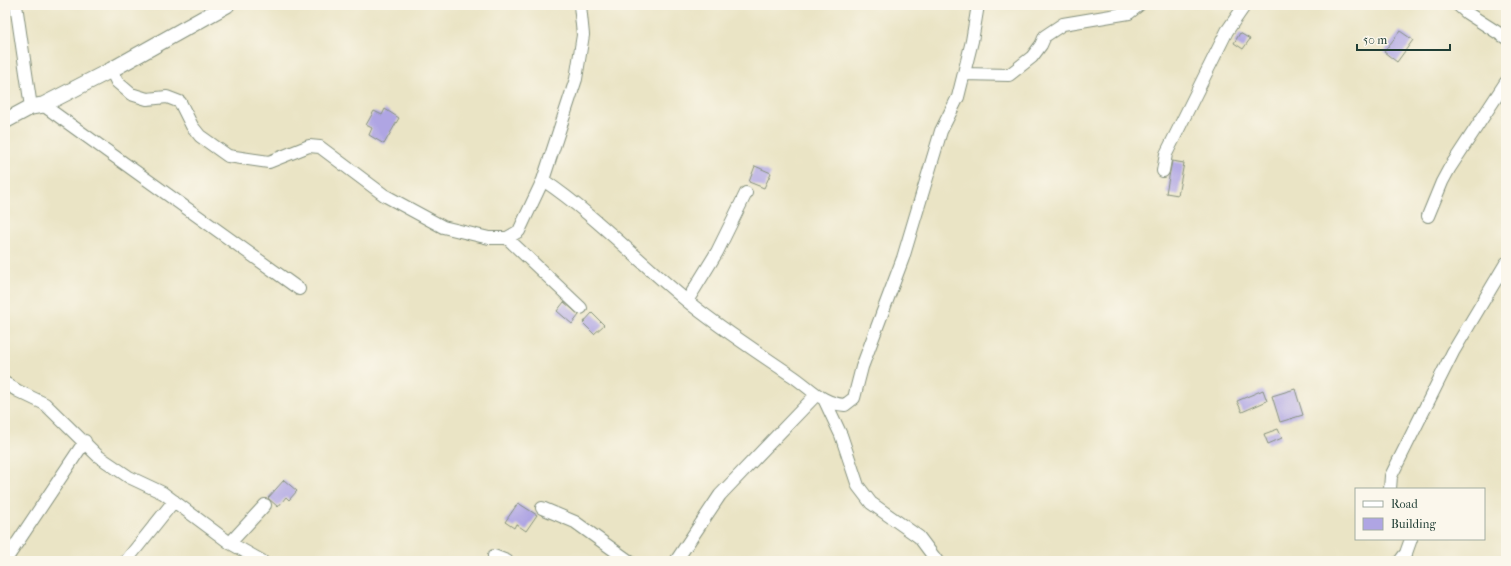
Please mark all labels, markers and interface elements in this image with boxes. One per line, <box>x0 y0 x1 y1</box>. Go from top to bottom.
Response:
scale bar <box>1357 26 1450 52</box>
text: 50 m <box>1363 33 1387 47</box>
legend <box>1355 488 1485 540</box>
text: Road <box>1391 497 1418 511</box>
text: Building <box>1391 517 1436 531</box>

